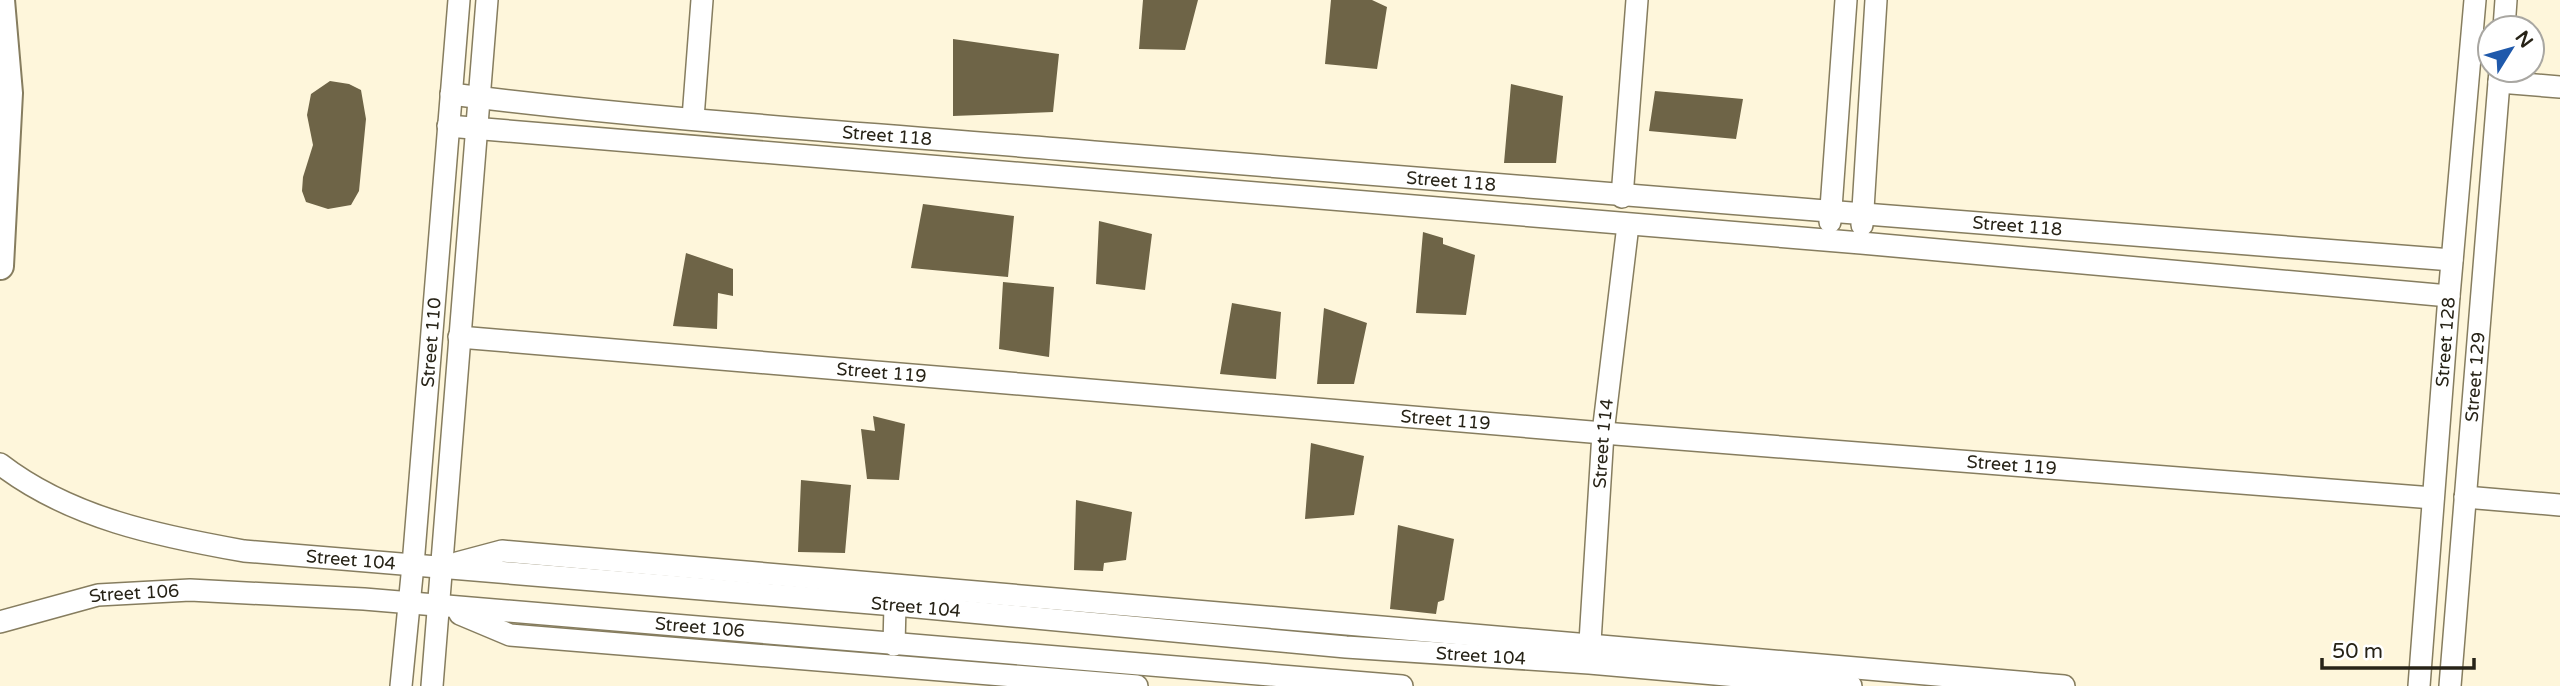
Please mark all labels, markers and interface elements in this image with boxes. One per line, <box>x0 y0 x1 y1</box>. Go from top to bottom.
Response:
north arrow <box>2476 14 2546 84</box>
text: N <box>2510 27 2537 52</box>
street label: Street 118 <box>841 121 933 150</box>
street label: Street 118 <box>1405 167 1497 196</box>
street label: Street 118 <box>1972 211 2063 240</box>
street label: Street 128 <box>2431 296 2460 388</box>
street label: Street 110 <box>417 297 446 388</box>
street label: Street 129 <box>2460 331 2490 423</box>
street label: Street 119 <box>836 358 927 387</box>
street label: Street 114 <box>1589 397 1618 489</box>
street label: Street 119 <box>1400 405 1491 435</box>
street label: Street 119 <box>1966 451 2058 479</box>
street label: Street 104 <box>305 545 397 575</box>
street label: Street 106 <box>87 580 180 608</box>
street label: Street 104 <box>870 592 962 622</box>
street label: Street 106 <box>654 612 746 642</box>
scale bar <box>2322 626 2474 670</box>
text: 50 m <box>2332 639 2383 664</box>
street label: Street 104 <box>1435 642 1527 670</box>

